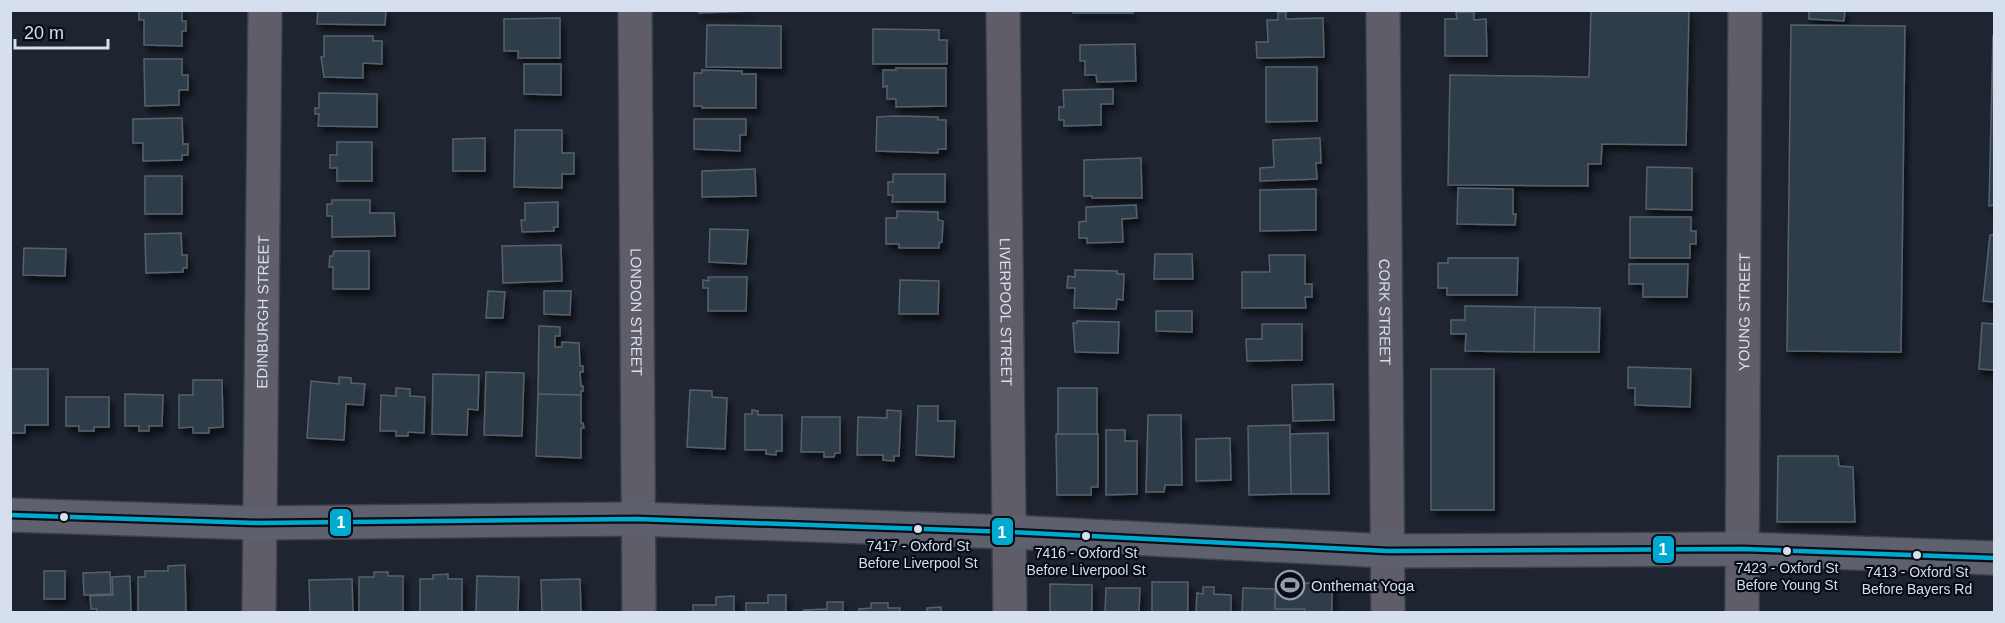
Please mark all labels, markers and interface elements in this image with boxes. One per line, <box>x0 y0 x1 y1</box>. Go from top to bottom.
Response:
scale bar <box>15 12 108 50</box>
text: 20 m <box>24 23 64 43</box>
street label: EDINBURGH STREET <box>253 235 271 389</box>
street label: LIVERPOOL STREET <box>997 238 1016 386</box>
street label: LONDON STREET <box>628 248 646 376</box>
street label: YOUNG STREET <box>1735 253 1752 371</box>
street label: CORK STREET <box>1377 259 1394 365</box>
line badge: 1 <box>329 508 352 537</box>
unlabelled marker <box>58 511 70 523</box>
text: 1 <box>337 514 346 531</box>
line badge: 1 <box>991 517 1014 546</box>
marker: 7417 - Oxford St Before Liverpool St <box>912 523 924 535</box>
text: 1 <box>998 524 1007 541</box>
marker: 7416 - Oxford St Before Liverpool St <box>1080 530 1092 542</box>
line badge: 1 <box>1652 535 1675 564</box>
place label: 7417 - Oxford St Before Liverpool St <box>858 538 978 571</box>
text: 1 <box>1659 541 1668 558</box>
place label: 7416 - Oxford St Before Liverpool St <box>1026 545 1146 578</box>
marker: 7423 - Oxford St Before Young St <box>1781 545 1793 557</box>
marker: 7413 - Oxford St Before Bayers Rd <box>1911 549 1923 561</box>
place label: 7423 - Oxford St Before Young St <box>1736 560 1838 593</box>
place label: 7413 - Oxford St Before Bayers Rd <box>1862 564 1972 597</box>
sports icon: Onthemat Yoga <box>1274 569 1306 601</box>
place label: Onthemat Yoga <box>1311 577 1415 594</box>

